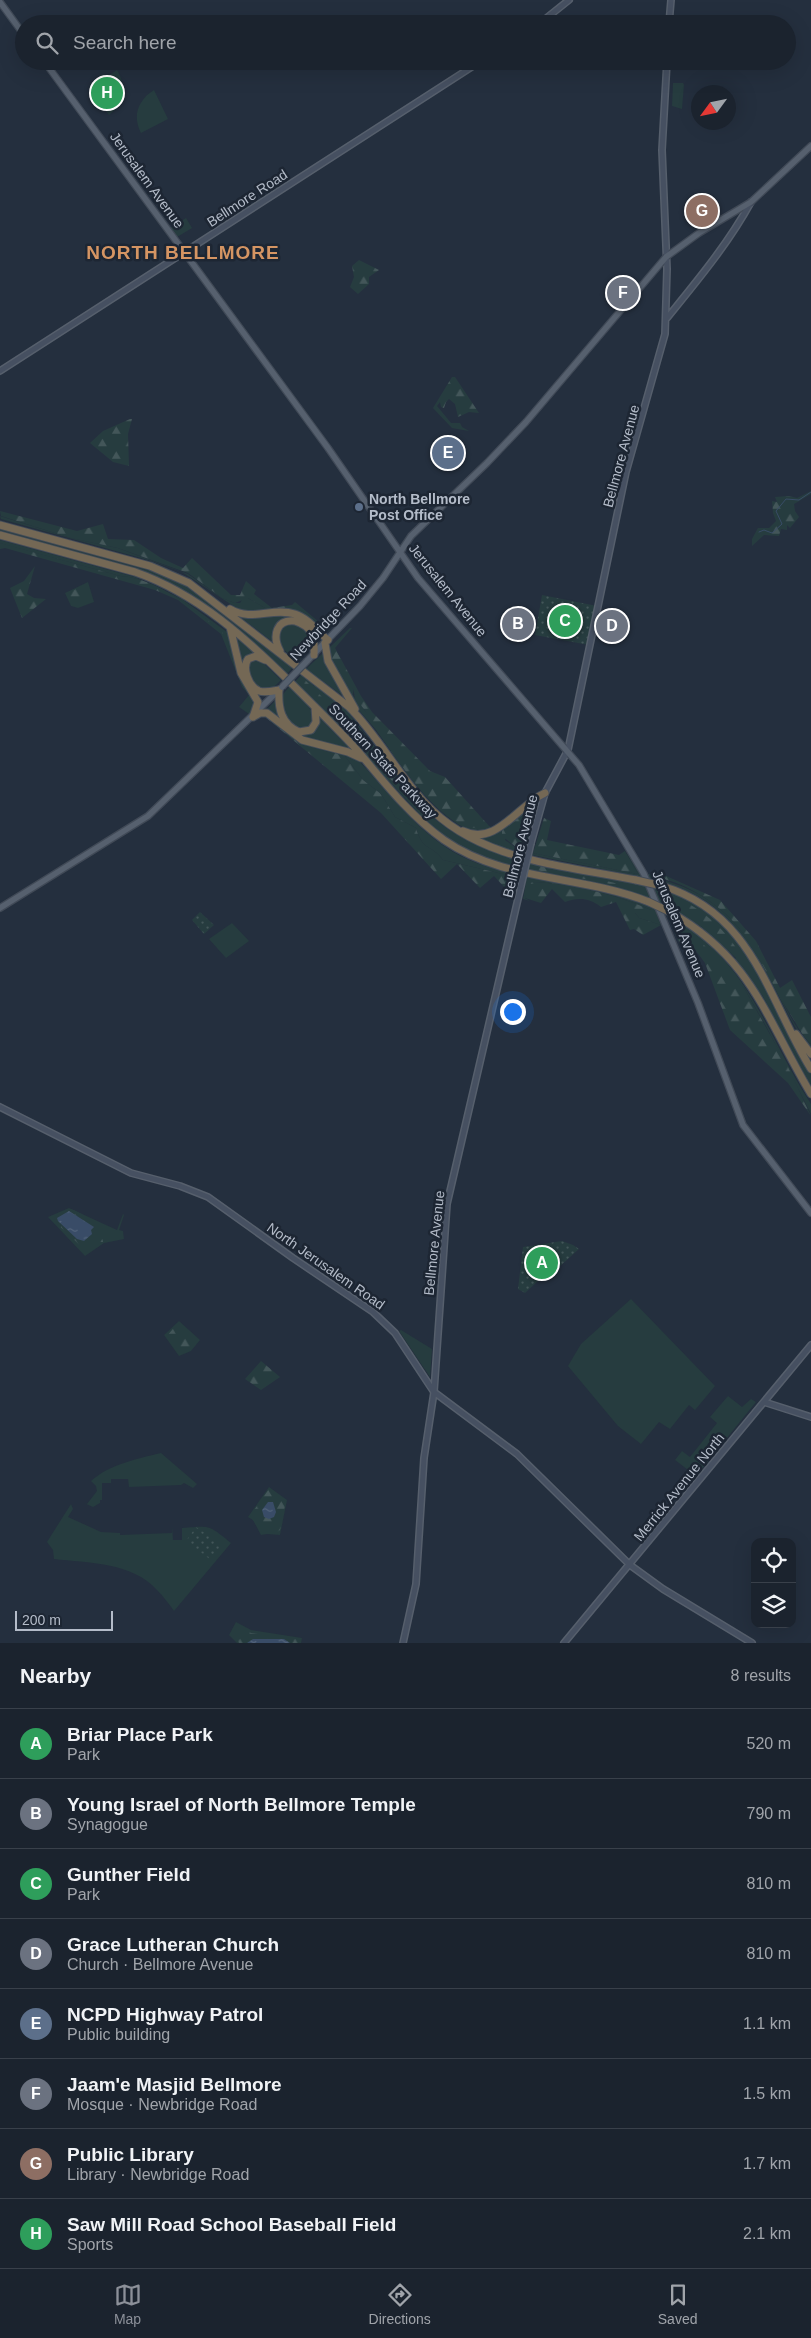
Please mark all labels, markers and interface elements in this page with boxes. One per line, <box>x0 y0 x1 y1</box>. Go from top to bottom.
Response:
search box <box>15 15 796 70</box>
icon: search <box>33 29 61 57</box>
text: Search here <box>73 32 177 53</box>
pin: H <box>91 74 123 112</box>
north arrow <box>691 85 736 130</box>
street label: Jerusalem Avenue <box>107 129 187 231</box>
street label: Bellmore Road <box>204 166 290 230</box>
pin: G <box>686 192 718 230</box>
district label: NORTH BELLMORE <box>86 242 280 263</box>
pin: F <box>607 274 639 312</box>
street label: Bellmore Avenue <box>600 403 642 509</box>
pin: E <box>432 434 464 472</box>
place label: North Bellmore Post Office <box>369 491 470 523</box>
marker: North Bellmore Post Office <box>353 501 365 513</box>
street label: Jerusalem Avenue <box>406 540 491 640</box>
street label: Newbridge Road <box>287 576 369 664</box>
pin: C <box>549 602 581 640</box>
pin: B <box>502 605 534 643</box>
pin: D <box>596 607 628 645</box>
street label: Southern State Parkway <box>326 700 440 822</box>
street label: Bellmore Avenue <box>499 793 541 899</box>
street label: Jerusalem Avenue <box>649 868 709 980</box>
your location <box>500 999 526 1025</box>
street label: Bellmore Avenue <box>421 1189 447 1296</box>
street label: North Jerusalem Road <box>264 1219 388 1313</box>
pin: A <box>526 1244 558 1282</box>
street label: Merrick Avenue North <box>631 1430 727 1544</box>
map controls <box>751 1538 796 1628</box>
button: locate <box>751 1538 796 1583</box>
button: layers <box>751 1583 796 1628</box>
scale bar <box>15 1608 112 1631</box>
text: 200 m <box>22 1612 61 1628</box>
text: Nearby <box>20 1664 91 1687</box>
text: 8 results <box>731 1667 791 1684</box>
text: Briar Place Park <box>67 1724 213 1745</box>
text: A <box>30 1735 42 1752</box>
text: 520 m <box>747 1735 791 1752</box>
text: Park <box>67 1746 100 1763</box>
text: Young Israel of North Bellmore Temple <box>67 1794 416 1815</box>
text: B <box>30 1805 42 1822</box>
text: 790 m <box>747 1805 791 1822</box>
text: Synagogue <box>67 1816 148 1833</box>
text: Gunther Field <box>67 1864 191 1885</box>
text: C <box>30 1875 42 1892</box>
text: 810 m <box>747 1875 791 1892</box>
text: Park <box>67 1886 100 1903</box>
text: Grace Lutheran Church <box>67 1934 279 1955</box>
text: D <box>30 1945 42 1962</box>
text: 810 m <box>747 1945 791 1962</box>
text: Church · Bellmore Avenue <box>67 1956 253 1973</box>
text: NCPD Highway Patrol <box>67 2004 263 2025</box>
text: E <box>31 2015 41 2032</box>
text: 1.1 km <box>743 2015 791 2032</box>
text: Public building <box>67 2026 170 2043</box>
text: Jaam'e Masjid Bellmore <box>67 2074 282 2095</box>
text: F <box>31 2085 41 2102</box>
text: 1.5 km <box>743 2085 791 2102</box>
text: Mosque · Newbridge Road <box>67 2096 257 2113</box>
text: Public Library <box>67 2144 194 2165</box>
text: G <box>30 2155 42 2172</box>
text: 1.7 km <box>743 2155 791 2172</box>
text: Library · Newbridge Road <box>67 2166 249 2183</box>
text: Saw Mill Road School Baseball Field <box>67 2214 396 2235</box>
text: H <box>30 2225 42 2242</box>
text: 2.1 km <box>743 2225 791 2242</box>
text: Sports <box>67 2236 113 2253</box>
tab: Map <box>114 2281 142 2327</box>
tab: Directions <box>369 2281 431 2327</box>
tab: Saved <box>658 2281 697 2327</box>

